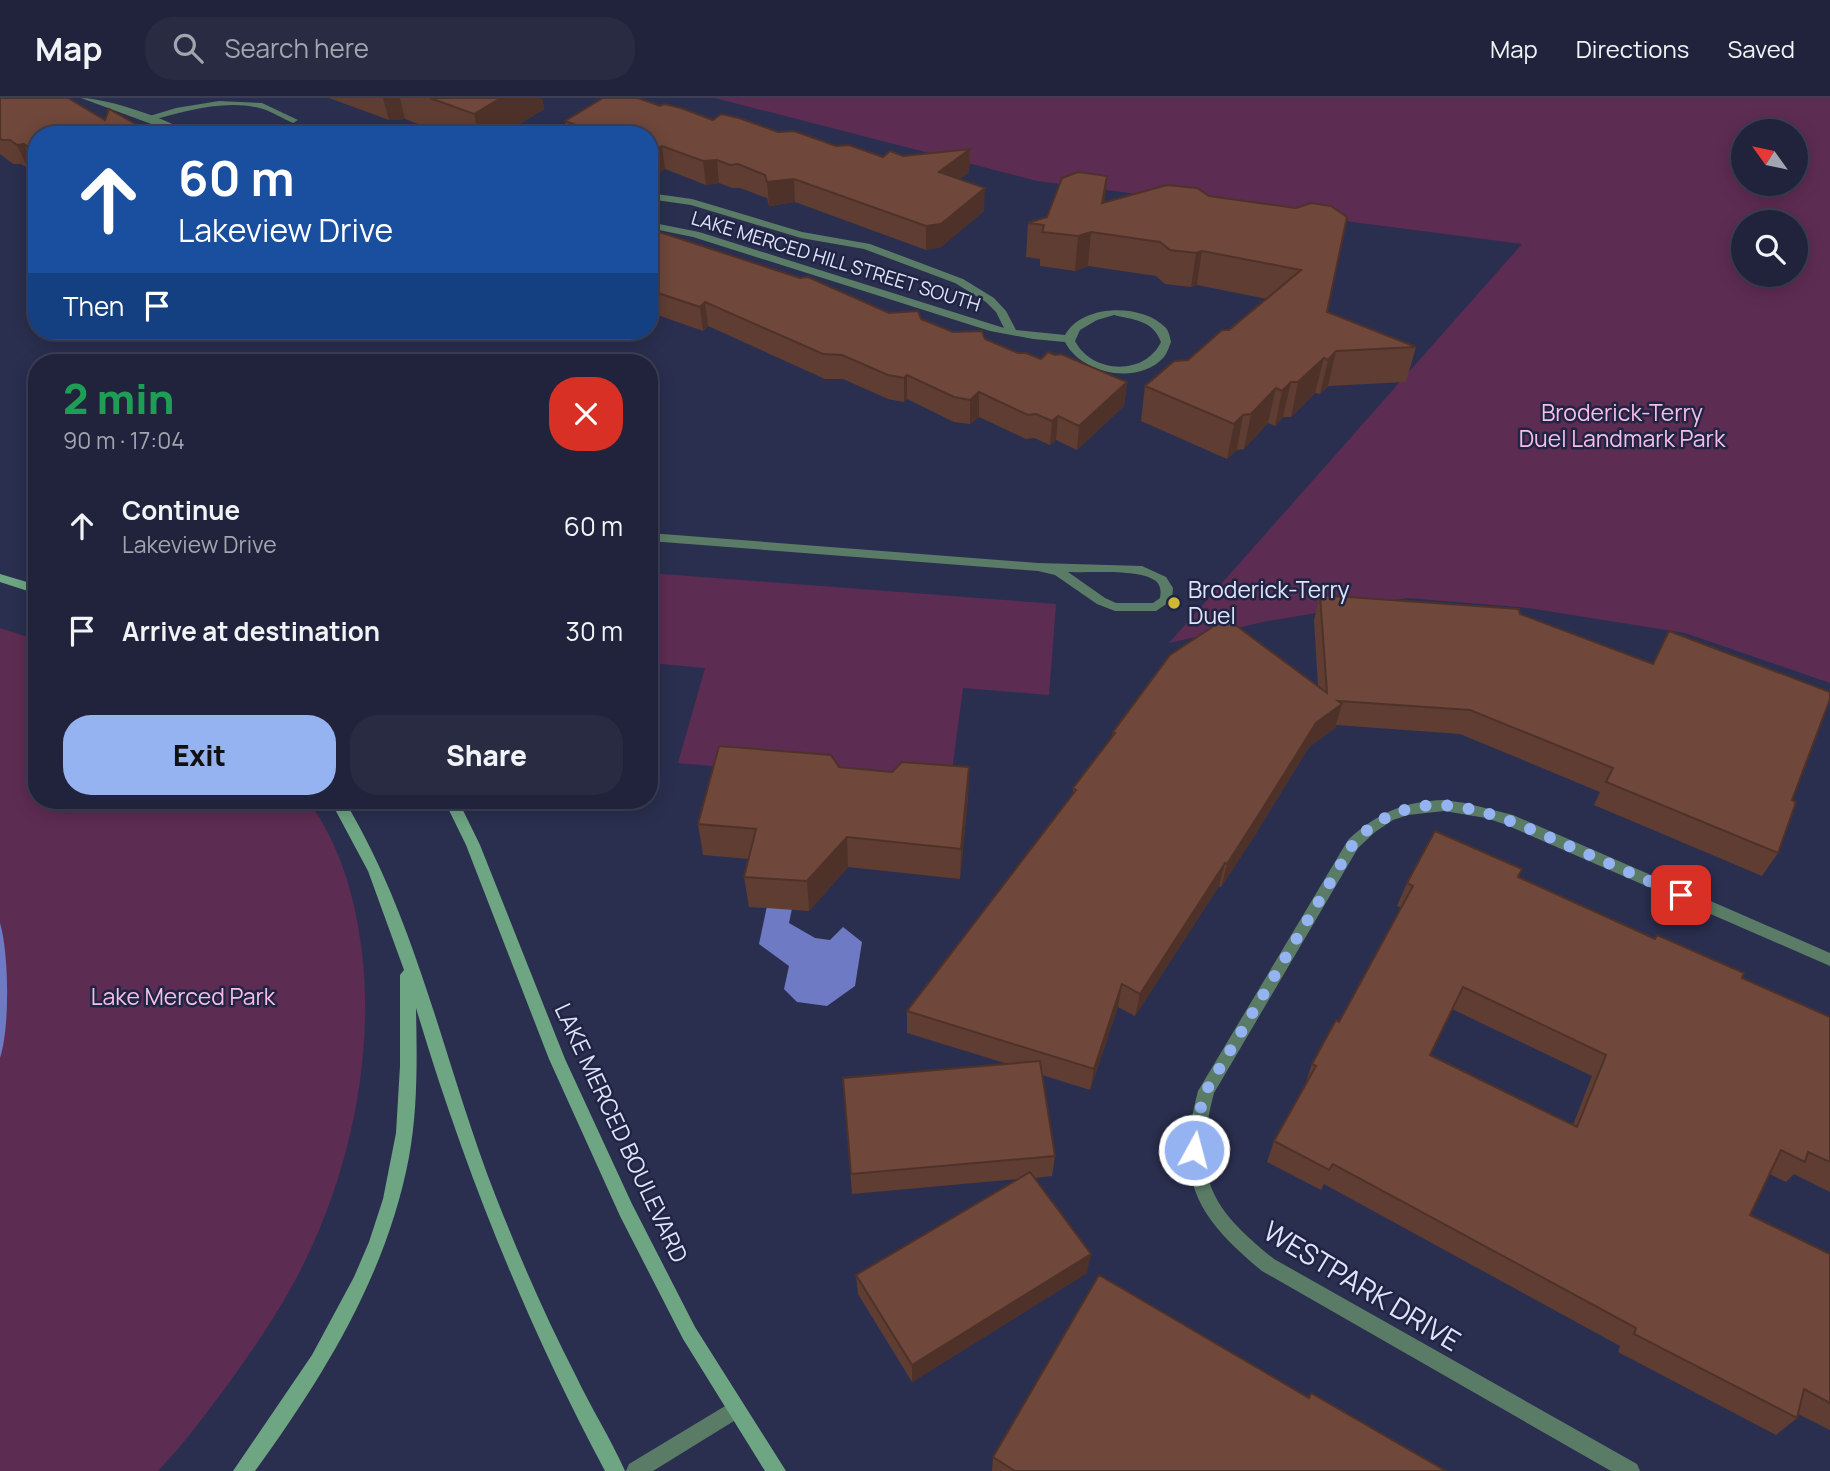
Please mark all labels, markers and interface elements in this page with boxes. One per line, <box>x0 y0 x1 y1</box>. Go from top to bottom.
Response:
search box <box>145 17 635 80</box>
text: Map <box>35 26 103 71</box>
icon: search <box>169 29 207 67</box>
text: Search here <box>225 30 369 66</box>
text: Map <box>1490 32 1538 65</box>
text: Directions <box>1576 32 1689 65</box>
text: Saved <box>1727 32 1795 65</box>
north arrow <box>1731 119 1808 196</box>
map controls <box>1731 119 1808 287</box>
text: 60 m <box>178 144 295 211</box>
icon: ahead <box>63 154 154 245</box>
street label: LAKE MERCED HILL STREET SOUTH <box>688 205 984 317</box>
text: Lakeview Drive <box>178 208 393 252</box>
button: search <box>1731 210 1808 287</box>
icon: arrive <box>138 287 176 325</box>
text: Then <box>63 288 124 324</box>
text: 2 min <box>63 369 174 427</box>
button: close <box>549 377 623 451</box>
park label: Broderick-Terry Duel Landmark Park <box>1519 396 1726 454</box>
text: 90 m · 17:04 <box>63 424 185 456</box>
text: Continue <box>122 492 240 528</box>
icon: ahead <box>63 507 101 545</box>
text: 60 m <box>564 508 623 544</box>
text: Lakeview Drive <box>122 528 277 560</box>
place label: Broderick-Terry Duel <box>1188 573 1350 631</box>
marker: Broderick-Terry Duel <box>1166 595 1182 611</box>
icon: arrive <box>63 612 101 650</box>
text: Arrive at destination <box>122 613 380 649</box>
text: 30 m <box>566 613 623 649</box>
button: Exit <box>63 715 336 795</box>
button: Share <box>350 715 623 795</box>
pin <box>1651 865 1711 925</box>
icon: arrive <box>1662 876 1700 914</box>
park label: Lake Merced Park <box>91 980 276 1012</box>
street label: LAKE MERCED BOULEVARD <box>548 998 696 1267</box>
position arrow <box>1157 1113 1231 1187</box>
street label: WESTPARK DRIVE <box>1257 1211 1468 1359</box>

